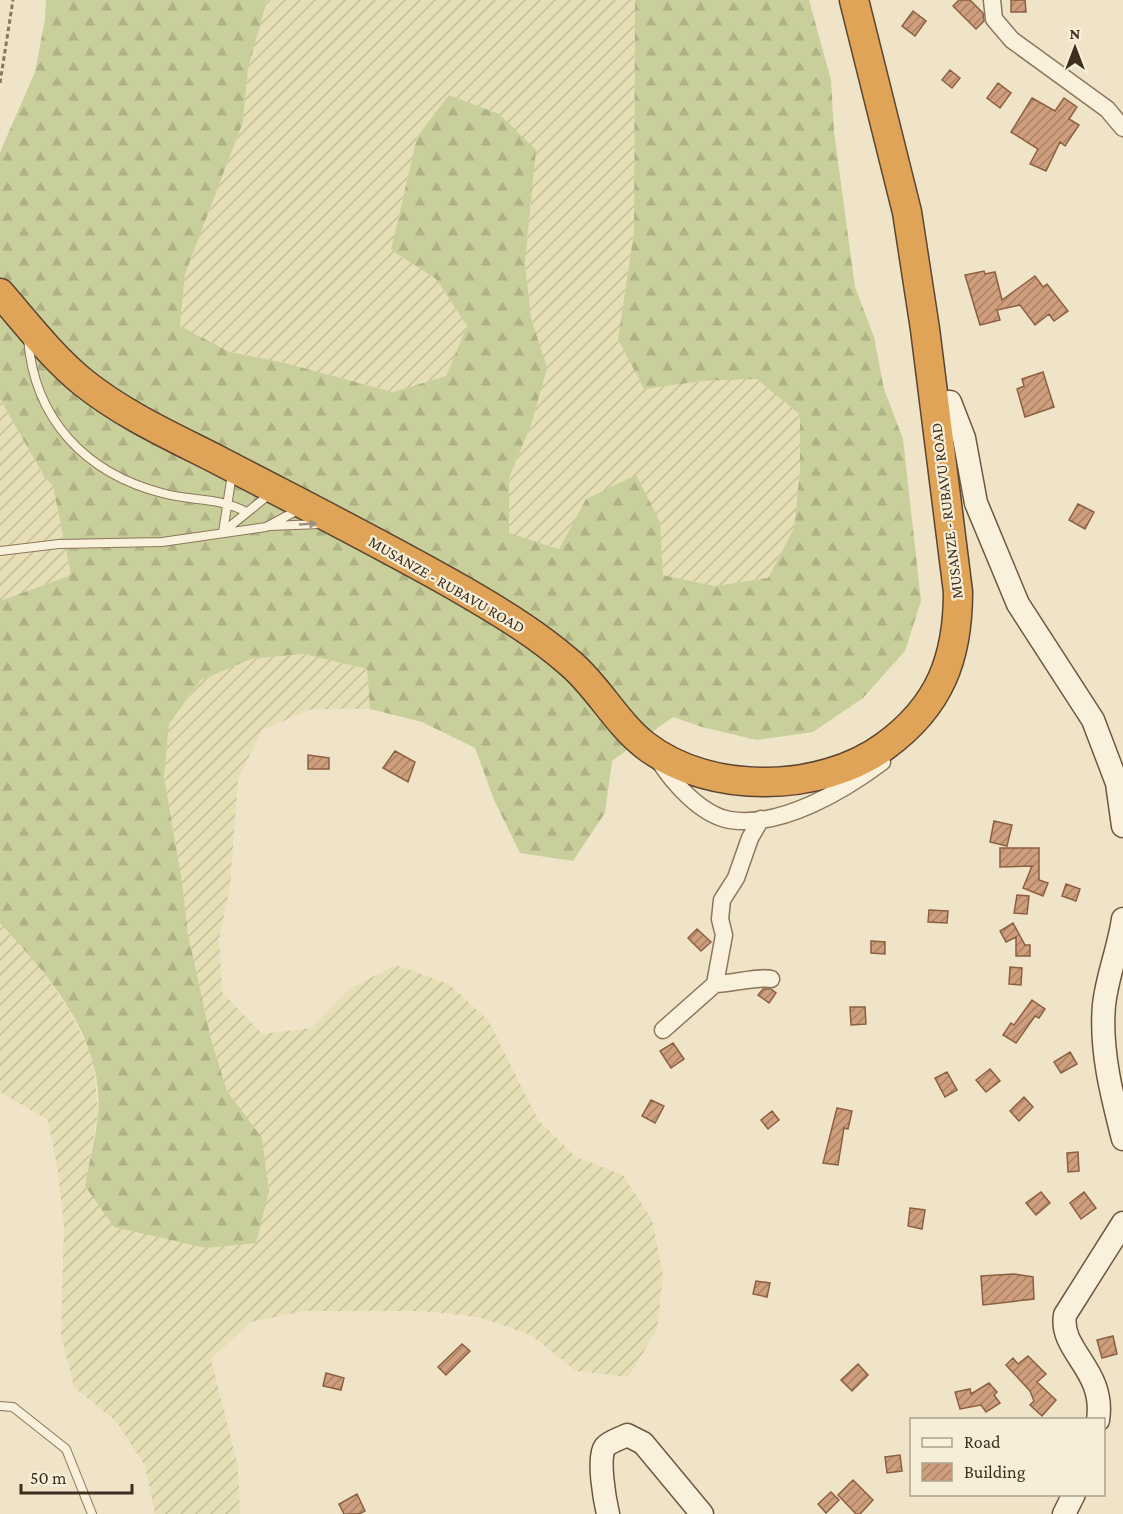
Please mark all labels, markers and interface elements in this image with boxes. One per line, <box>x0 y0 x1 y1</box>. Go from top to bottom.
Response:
north arrow <box>1045 18 1105 78</box>
text: N <box>1070 25 1081 42</box>
street label: MUSANZE - RUBAVU ROAD <box>927 422 966 600</box>
one-way arrow <box>299 520 318 529</box>
street label: MUSANZE - RUBAVU ROAD <box>366 533 528 636</box>
legend <box>910 1418 1105 1496</box>
text: Road <box>964 1432 1001 1452</box>
scale bar <box>21 1457 132 1495</box>
text: Building <box>964 1462 1026 1482</box>
text: 50 m <box>30 1468 67 1488</box>

